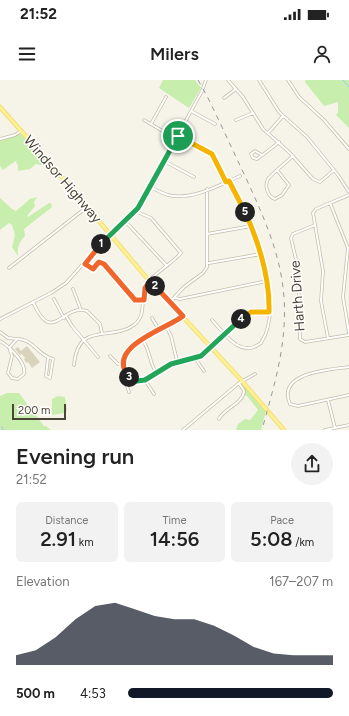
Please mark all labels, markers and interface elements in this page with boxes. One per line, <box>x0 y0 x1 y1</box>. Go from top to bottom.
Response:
text: 21:52 <box>20 5 57 23</box>
icon: menu <box>16 43 38 65</box>
text: Milers <box>150 43 199 65</box>
icon: person <box>311 43 333 65</box>
pin <box>161 119 195 153</box>
icon: arrive <box>167 125 189 147</box>
street label: Windsor Highway <box>20 132 106 227</box>
pin: 5 <box>235 202 255 222</box>
text: 5 <box>242 205 248 218</box>
pin: 1 <box>91 234 111 254</box>
text: 1 <box>99 237 103 250</box>
street label: Harth Drive <box>287 259 308 332</box>
pin: 2 <box>145 276 165 296</box>
text: 2 <box>152 279 158 292</box>
pin: 4 <box>231 309 251 329</box>
text: 4 <box>238 312 244 325</box>
pin: 3 <box>119 367 139 387</box>
text: 3 <box>126 370 132 383</box>
scale bar <box>12 402 66 421</box>
text: 200 m <box>18 404 50 417</box>
text: Evening run <box>16 443 134 470</box>
button: share <box>291 443 333 485</box>
text: 21:52 <box>16 472 47 487</box>
text: Distance <box>45 514 88 527</box>
text: Time <box>162 514 186 527</box>
text: Pace <box>270 514 294 527</box>
text: 2.91 <box>40 527 76 551</box>
text: 14:56 <box>150 527 199 551</box>
text: 5:08 <box>250 527 292 551</box>
text: km <box>76 536 94 549</box>
text: /km <box>292 536 314 549</box>
text: Elevation <box>16 574 69 589</box>
text: 167–207 m <box>269 574 333 589</box>
text: 500 m <box>16 686 55 701</box>
text: 4:53 <box>80 686 106 701</box>

